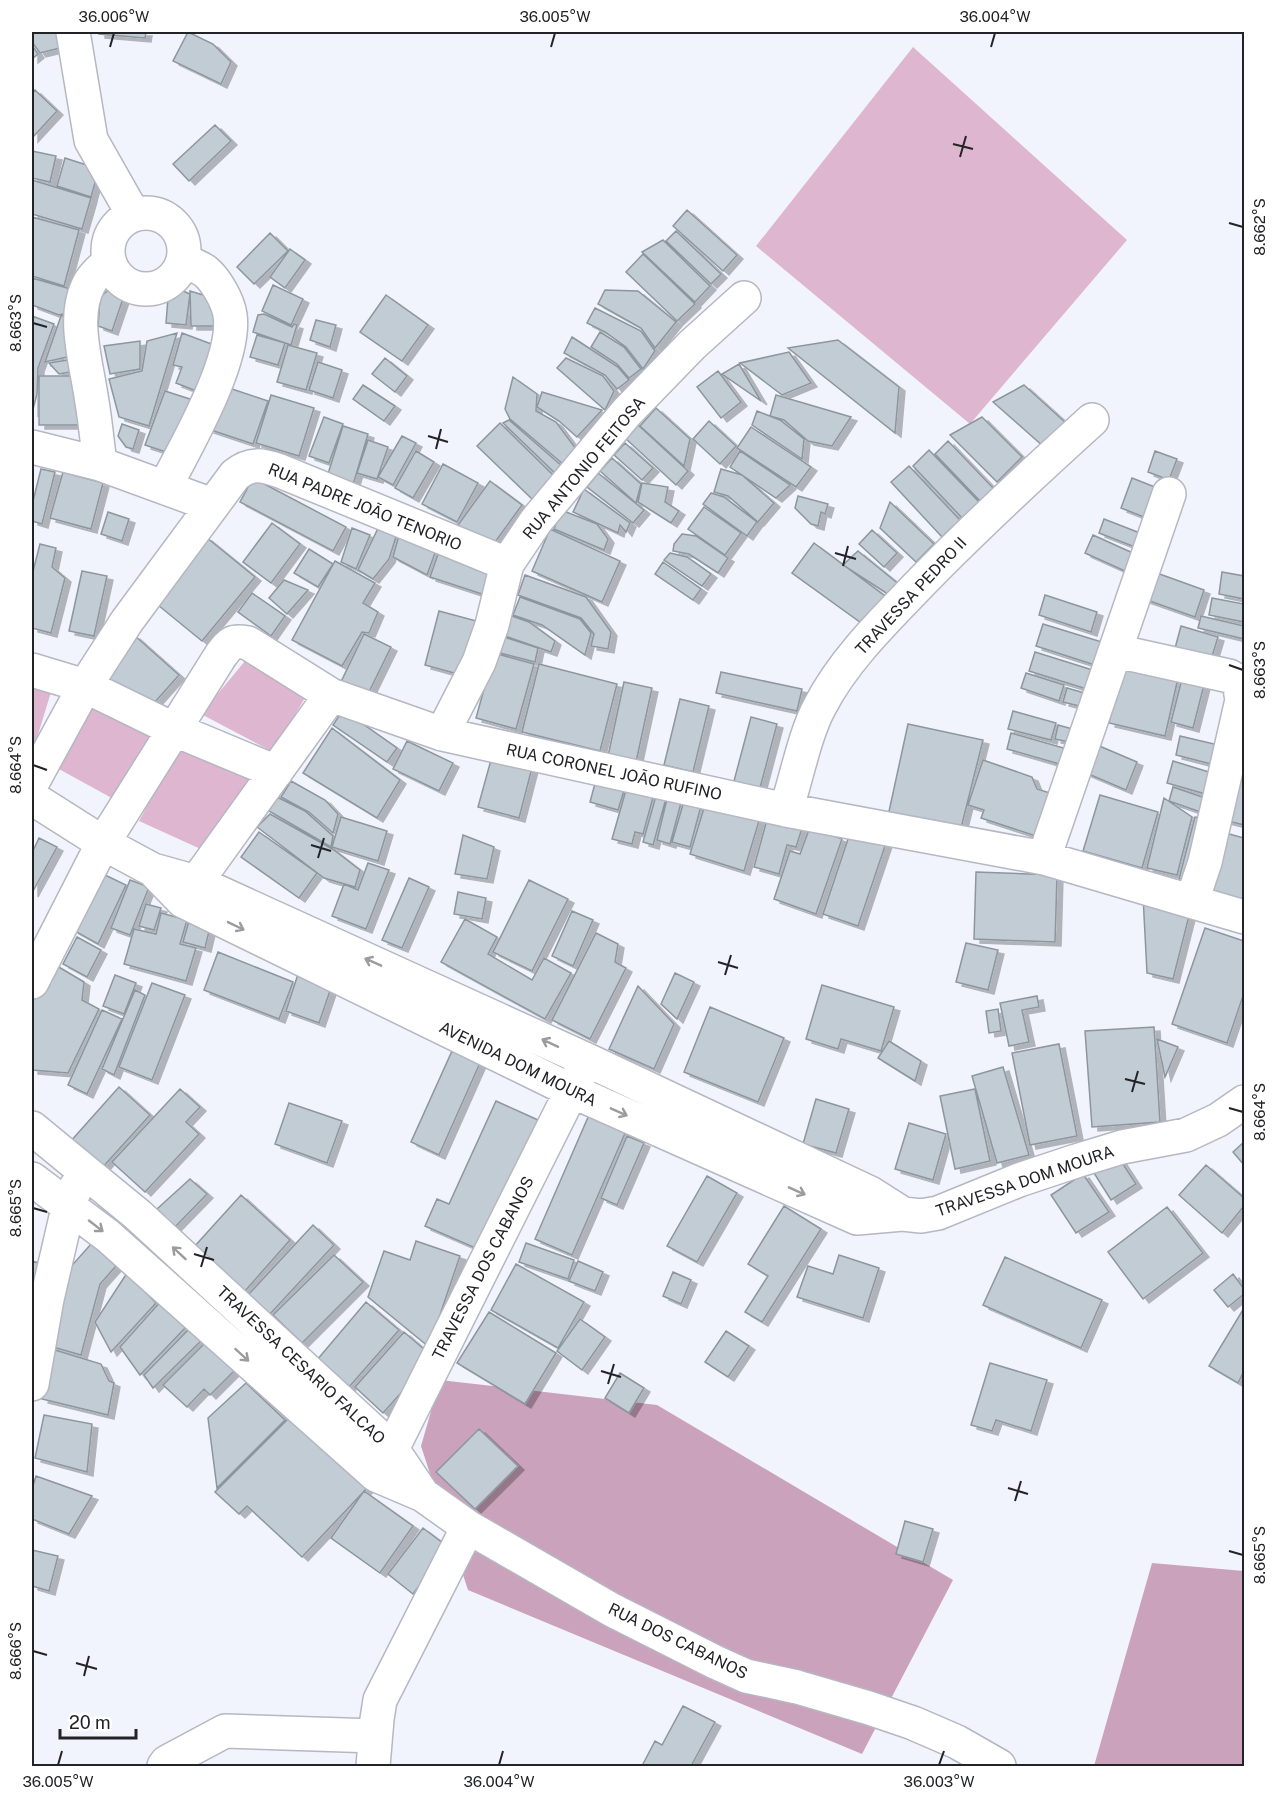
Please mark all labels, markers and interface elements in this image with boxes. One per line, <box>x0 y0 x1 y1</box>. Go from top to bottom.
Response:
text: 36.006°W <box>79 8 149 25</box>
text: 36.005°W <box>519 8 591 25</box>
text: 36.004°W <box>960 8 1030 25</box>
text: 8.662°S <box>1251 198 1268 256</box>
text: 8.663°S <box>7 294 24 352</box>
street label: RUA ANTONIO FEITOSA <box>519 393 649 543</box>
street label: RUA PADRE JOÃO TENORIO <box>265 458 465 555</box>
street label: TRAVESSA PEDRO II <box>852 533 970 659</box>
text: 8.663°S <box>1251 641 1268 699</box>
text: 8.664°S <box>7 736 24 794</box>
street label: RUA CORONEL JOÃO RUFINO <box>504 739 724 804</box>
one-way arrow <box>226 921 244 933</box>
one-way arrow <box>364 956 382 968</box>
street label: AVENIDA DOM MOURA <box>436 1018 600 1110</box>
one-way arrow <box>542 1037 560 1049</box>
text: 8.664°S <box>1251 1083 1268 1141</box>
one-way arrow <box>609 1107 628 1118</box>
street label: TRAVESSA DOM MOURA <box>933 1142 1117 1220</box>
street label: TRAVESSA DOS CABANOS <box>428 1173 538 1363</box>
text: 8.665°S <box>7 1179 24 1237</box>
one-way arrow <box>788 1186 806 1197</box>
one-way arrow <box>87 1219 103 1232</box>
one-way arrow <box>172 1246 187 1260</box>
street label: TRAVESSA CESARIO FALCAO <box>213 1282 389 1448</box>
one-way arrow <box>234 1348 249 1362</box>
text: 8.665°S <box>1251 1526 1268 1584</box>
street label: RUA DOS CABANOS <box>605 1599 751 1683</box>
text: 8.666°S <box>7 1622 24 1680</box>
scale bar <box>60 1702 136 1740</box>
text: 20 m <box>69 1712 111 1733</box>
text: 36.005°W <box>22 1773 94 1790</box>
text: 36.004°W <box>464 1773 534 1790</box>
text: 36.003°W <box>904 1773 974 1790</box>

